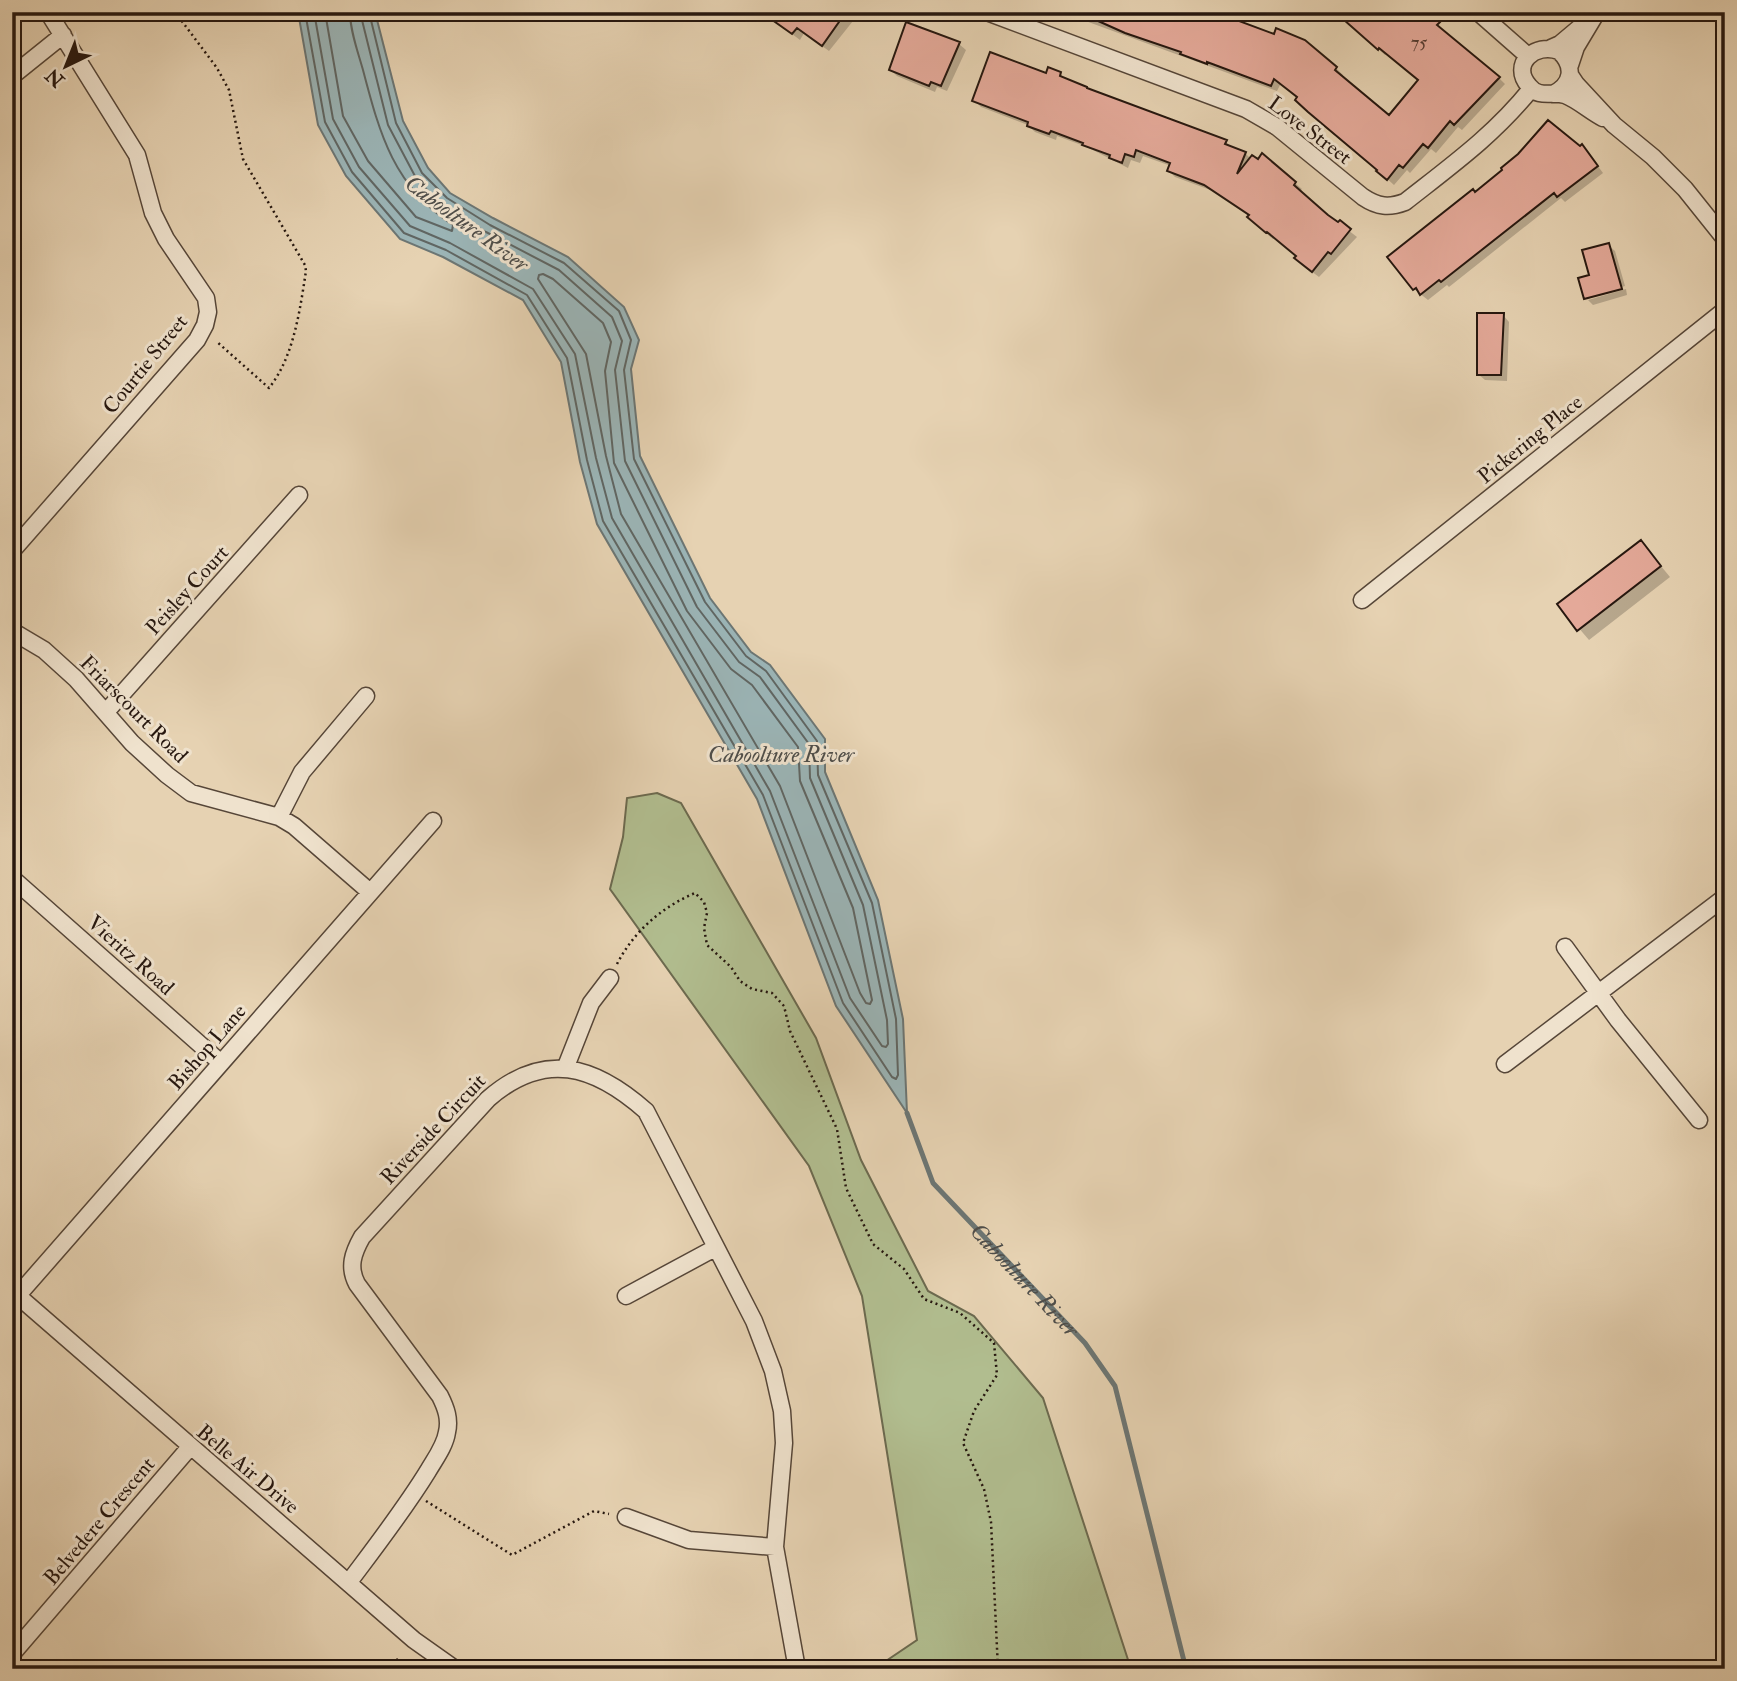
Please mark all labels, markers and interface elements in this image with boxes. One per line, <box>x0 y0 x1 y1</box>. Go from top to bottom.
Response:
house number: 75 <box>1411 31 1427 54</box>
north arrow <box>32 32 102 102</box>
text: N <box>40 62 70 93</box>
street label: Love Street <box>1262 90 1357 171</box>
water label: Caboolture River <box>399 169 536 279</box>
street label: Courtie Street <box>97 309 194 420</box>
street label: Pickering Place <box>1472 389 1588 490</box>
street label: Peisley Court <box>140 540 235 641</box>
street label: Friarscourt Road <box>74 650 194 770</box>
water label: Caboolture River <box>708 740 856 769</box>
street label: Vieritz Road <box>82 909 180 1002</box>
street label: Bishop Lane <box>162 998 252 1096</box>
street label: Riverside Circuit <box>375 1068 492 1191</box>
water label: Caboolture River <box>964 1217 1086 1344</box>
street label: Belle Air Drive <box>191 1419 305 1520</box>
street label: Belvedere Crescent <box>38 1452 161 1591</box>

